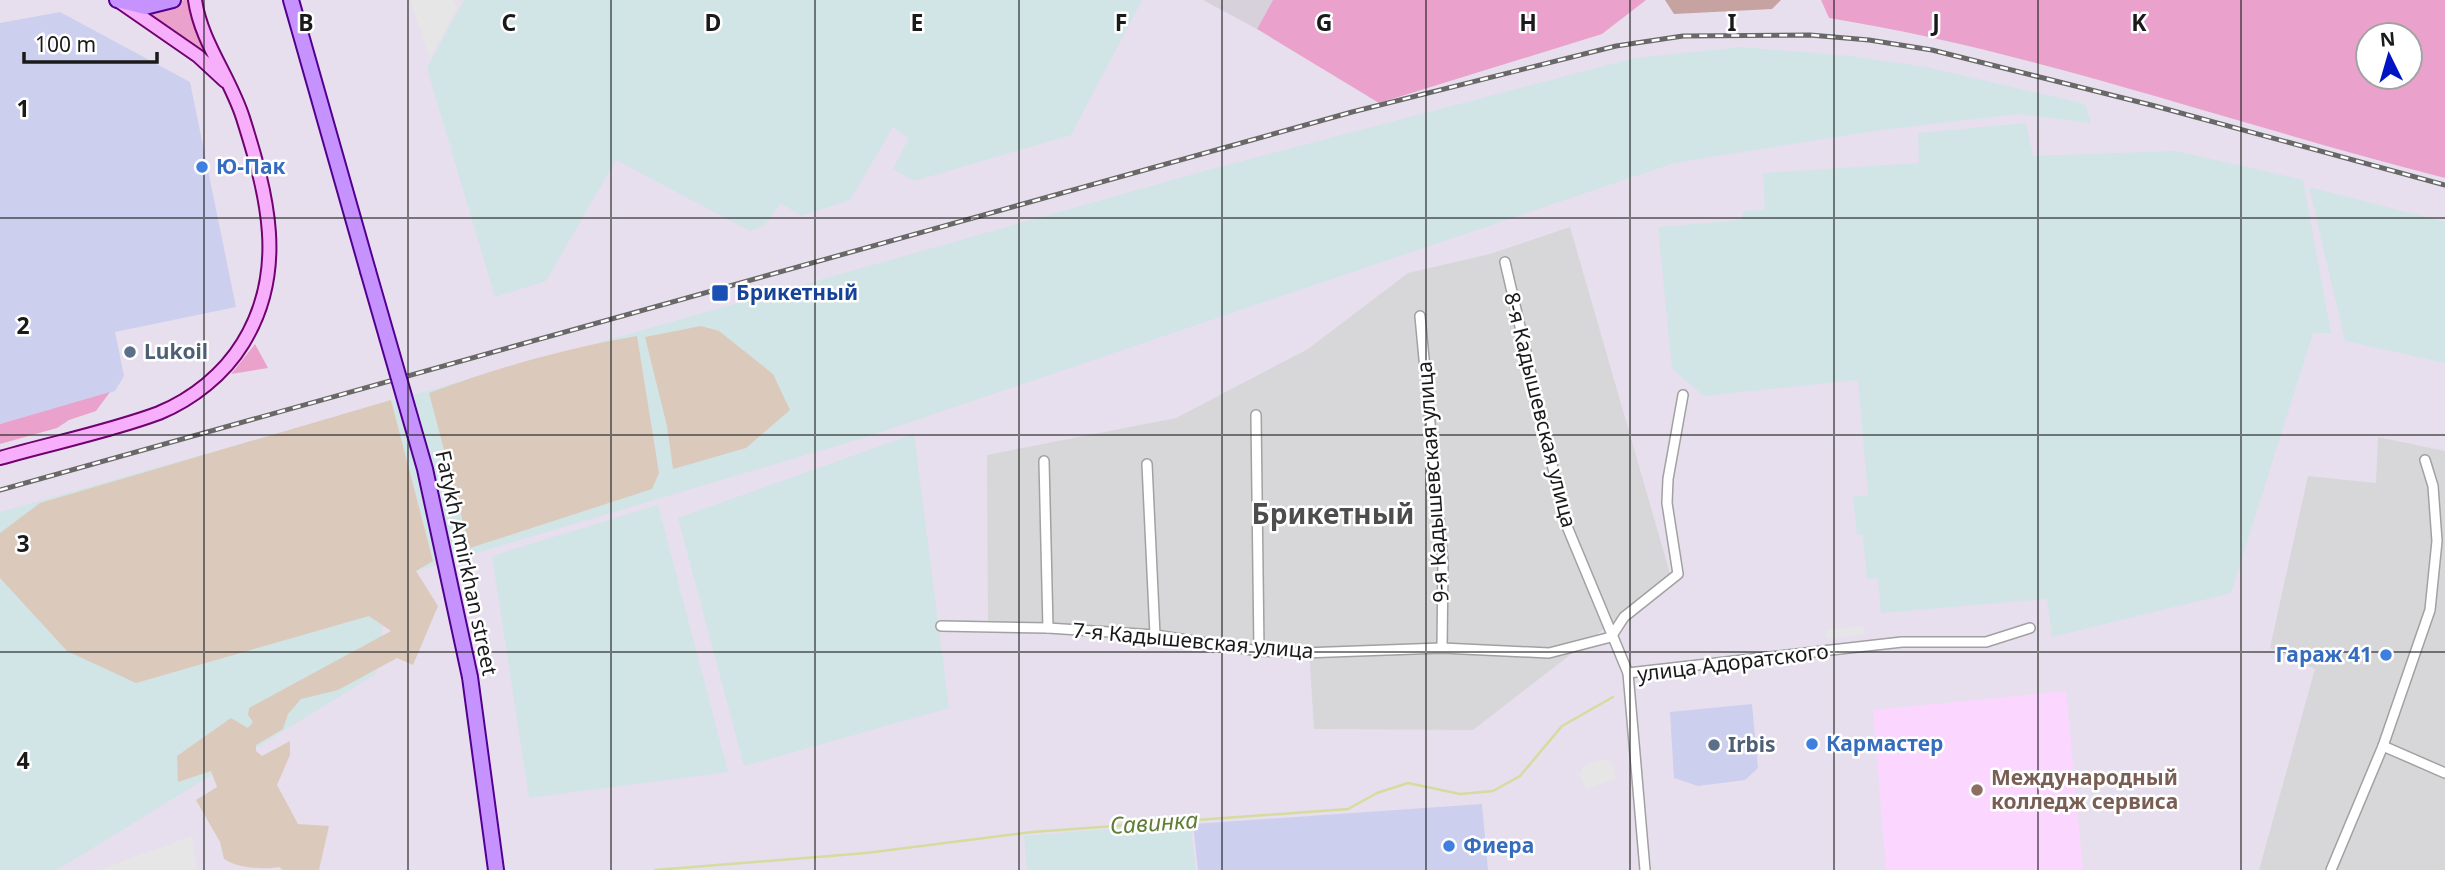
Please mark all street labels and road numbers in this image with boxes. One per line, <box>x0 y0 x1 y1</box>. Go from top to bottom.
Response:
street label: 8-я Кадышевская улица <box>1498 289 1584 530</box>
street label: 9-я Кадышевская улица <box>1410 361 1454 604</box>
street label: Fatykh Amirkhan street <box>429 448 505 678</box>
street label: 7-я Кадышевская улица <box>1071 616 1315 664</box>
street label: улица Адоратского <box>1636 636 1830 688</box>

